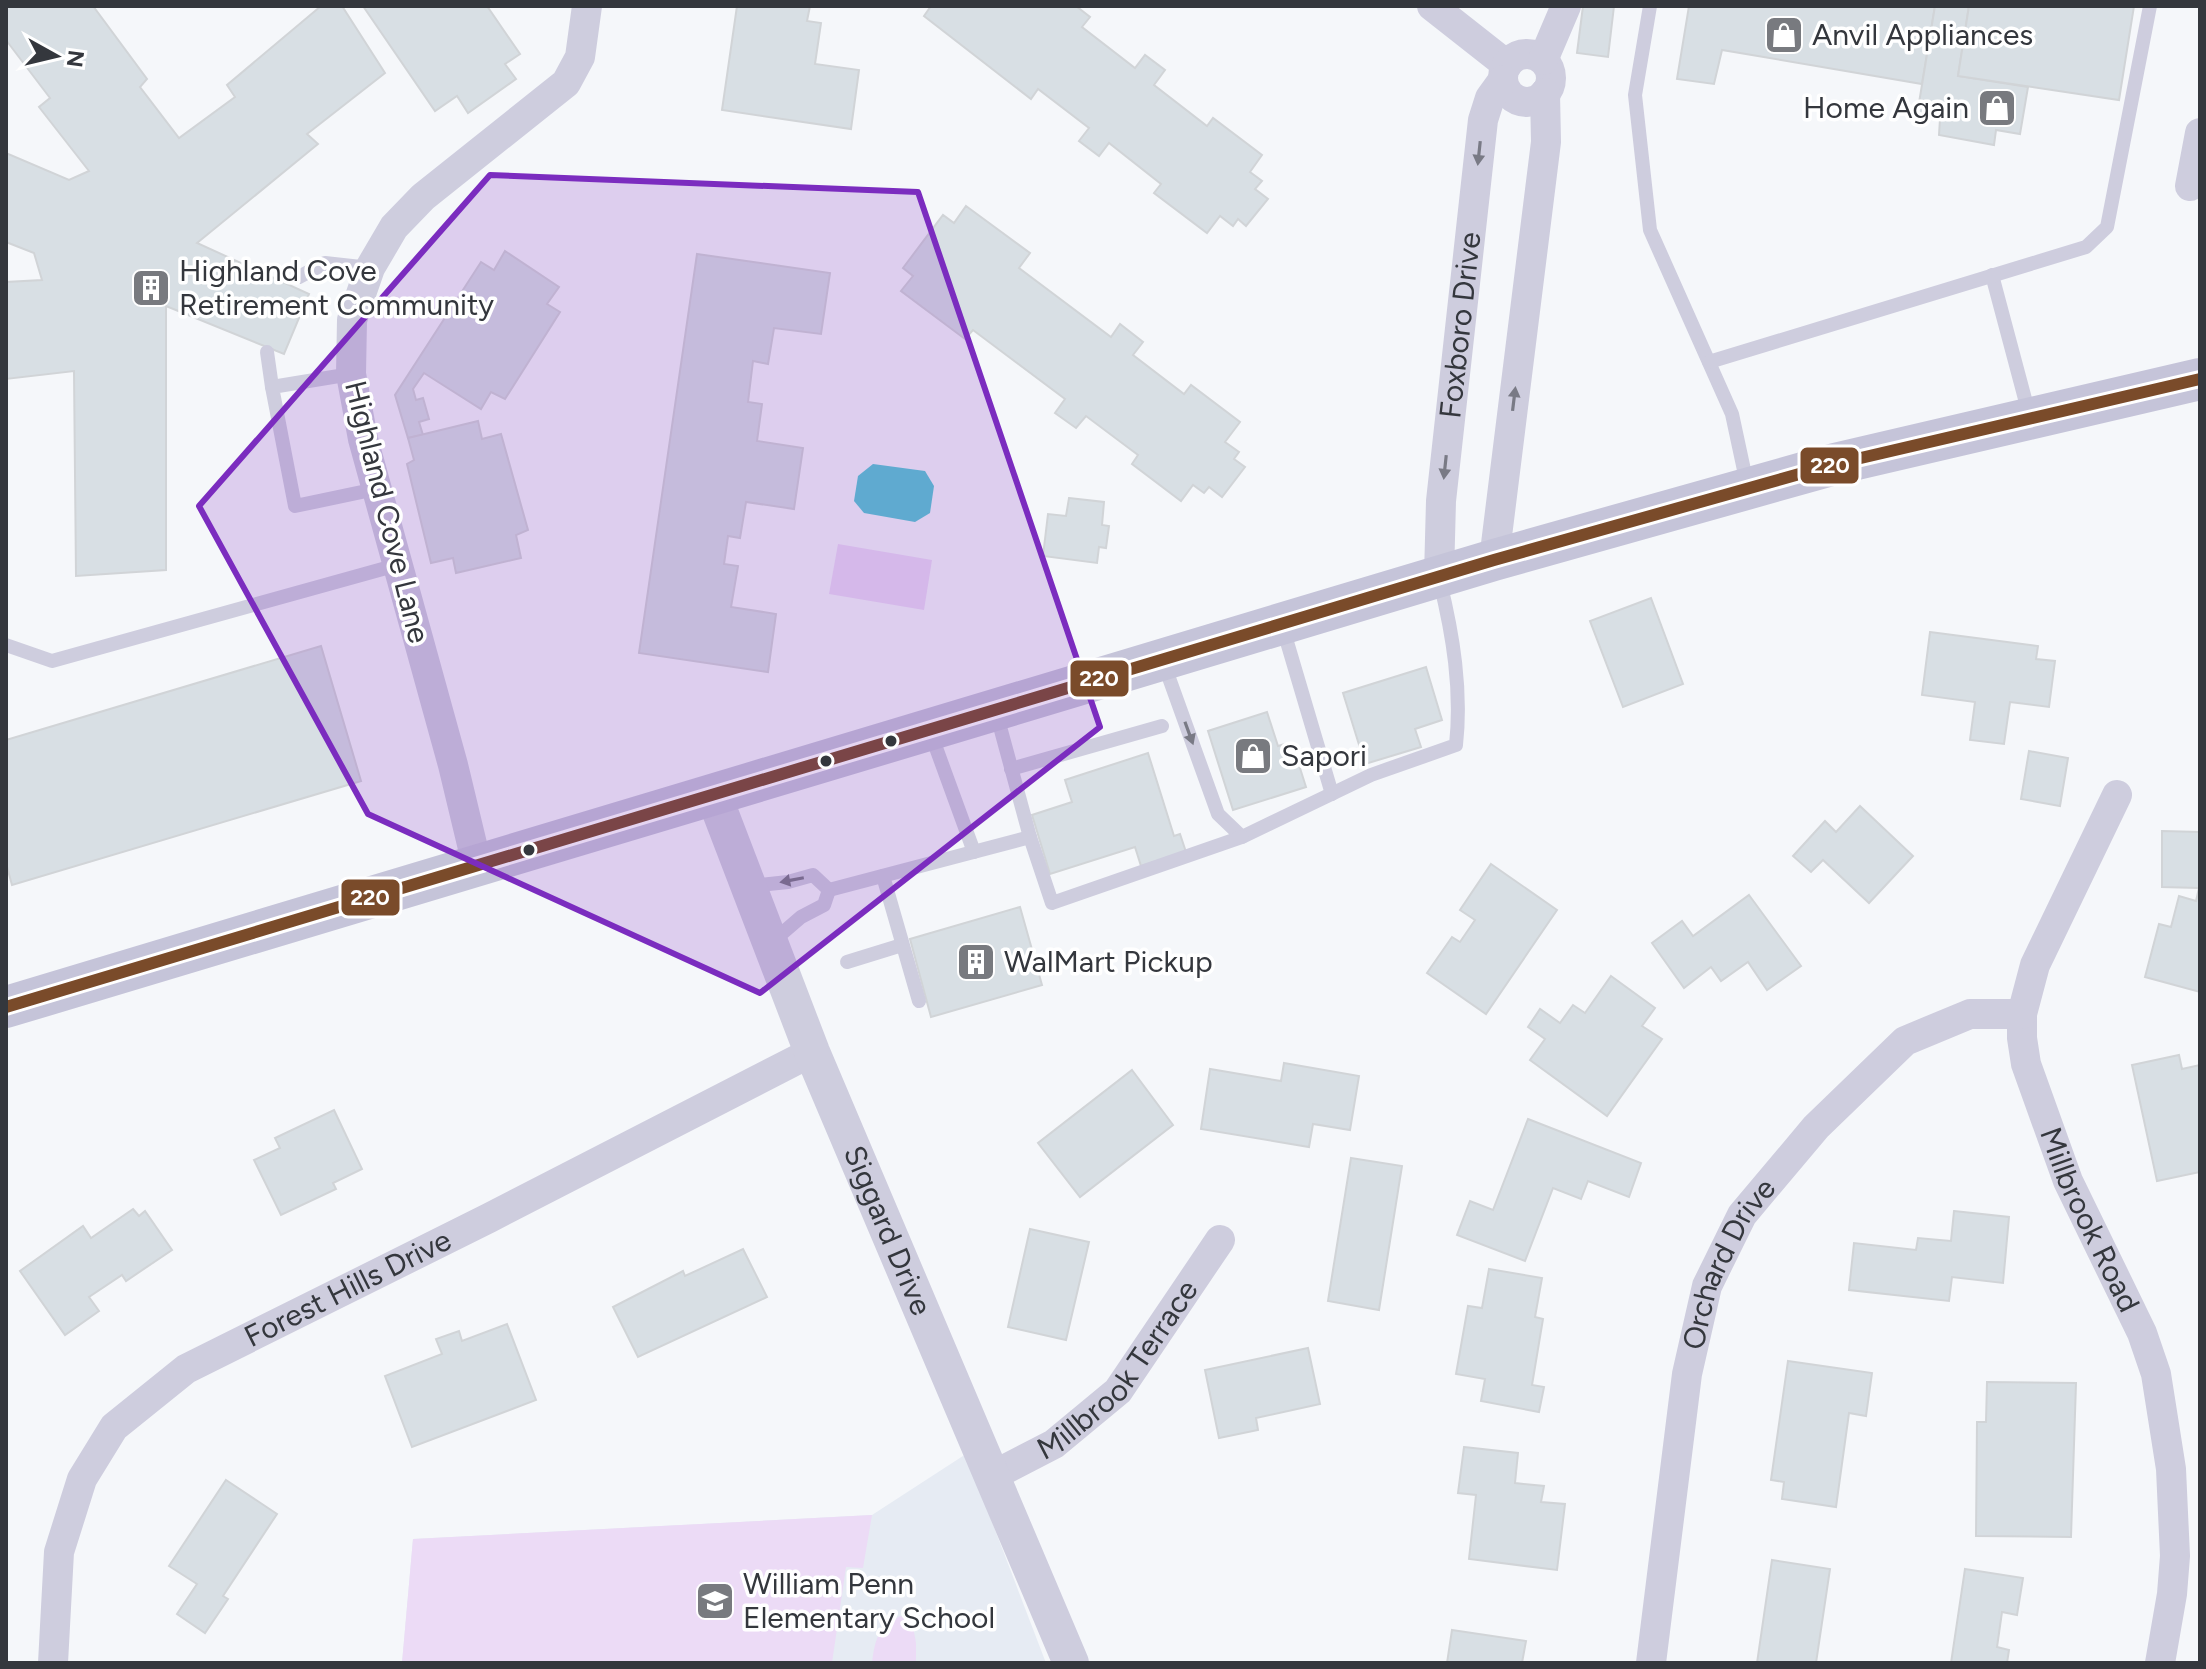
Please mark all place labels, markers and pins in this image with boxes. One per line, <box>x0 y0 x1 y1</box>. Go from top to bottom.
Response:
shop icon: Anvil Appliances <box>1763 14 1805 56</box>
place label: Anvil Appliances <box>1812 16 2033 53</box>
shop icon: Home Again <box>1976 87 2018 129</box>
place label: Home Again <box>1803 89 1969 126</box>
place label: Highland Cove Retirement Community <box>179 252 494 323</box>
building icon: Highland Cove Retirement Community <box>130 267 172 309</box>
unlabelled marker <box>883 733 899 749</box>
shop icon: Sapori <box>1232 735 1274 777</box>
place label: Sapori <box>1281 737 1367 774</box>
unlabelled marker <box>818 753 834 769</box>
unlabelled marker <box>521 842 537 858</box>
building icon: WalMart Pickup <box>955 941 997 983</box>
place label: WalMart Pickup <box>1004 943 1213 980</box>
place label: William Penn Elementary School <box>743 1565 995 1636</box>
school or university icon: William Penn Elementary School <box>694 1580 736 1622</box>

